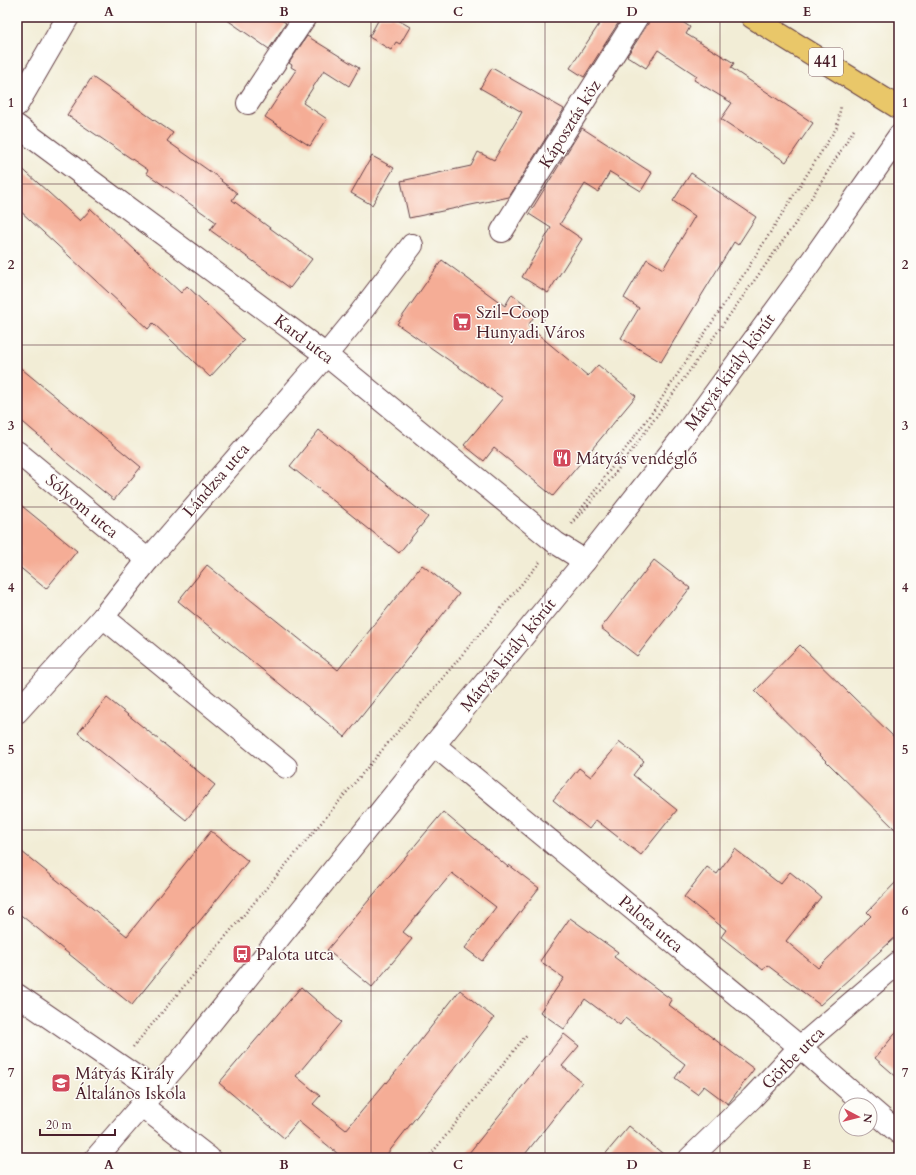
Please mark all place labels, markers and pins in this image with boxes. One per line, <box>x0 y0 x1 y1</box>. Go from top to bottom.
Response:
place label: Szil-Coop Hunyadi Város <box>476 301 585 344</box>
supermarket icon: Szil-Coop Hunyadi Város <box>451 311 473 333</box>
restaurant icon: Mátyás vendéglő <box>551 447 573 469</box>
place label: Mátyás vendéglő <box>576 447 697 470</box>
bus stop icon: Palota utca <box>231 943 253 965</box>
place label: Palota utca <box>256 943 335 966</box>
place label: Mátyás Király Általános Iskola <box>75 1062 187 1105</box>
school or university icon: Mátyás Király Általános Iskola <box>50 1072 72 1094</box>

